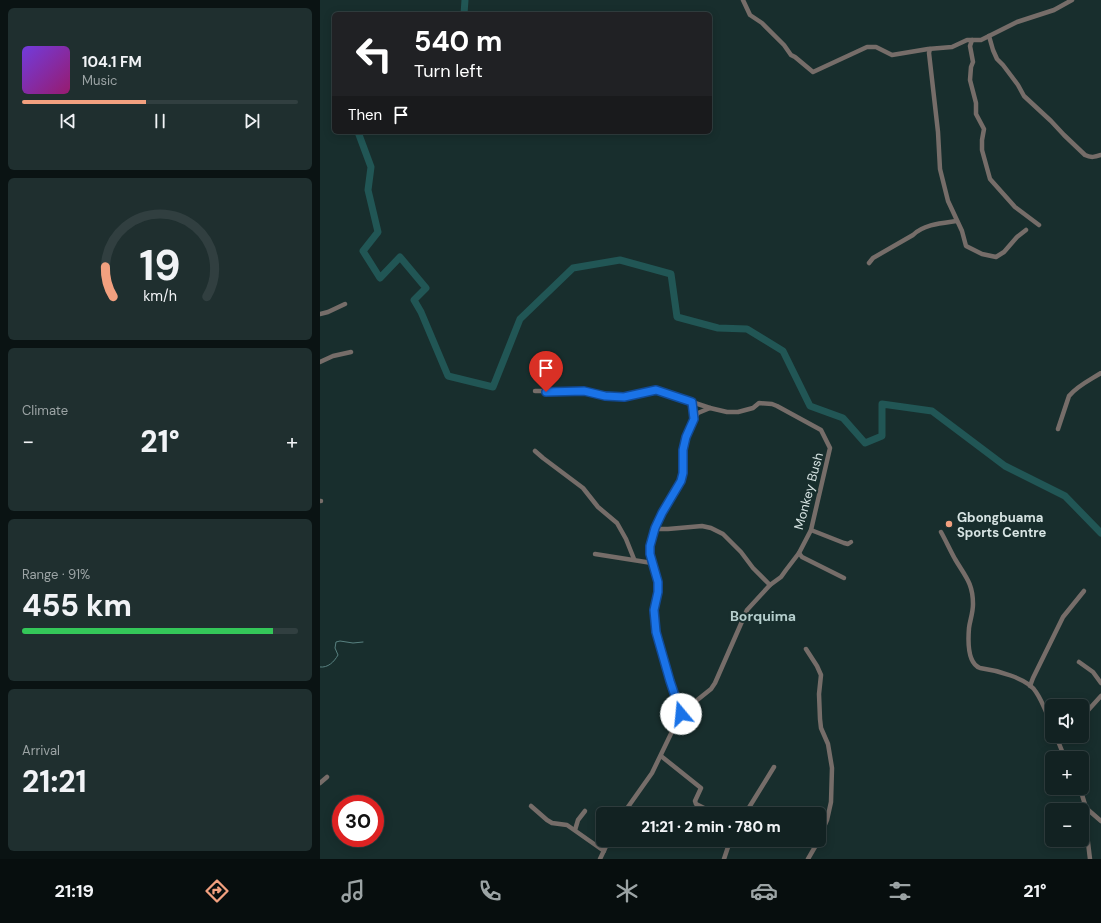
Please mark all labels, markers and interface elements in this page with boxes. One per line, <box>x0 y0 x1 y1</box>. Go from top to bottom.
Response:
text: 540 m <box>414 23 502 60</box>
icon: left <box>348 28 400 80</box>
text: 104.1 FM <box>82 52 142 72</box>
text: Turn left <box>414 59 483 83</box>
text: Music <box>82 72 117 89</box>
icon: arrive <box>390 104 412 126</box>
text: Then <box>348 105 382 125</box>
icon: previous <box>57 110 79 132</box>
icon: pause <box>149 110 171 132</box>
icon: next <box>241 110 263 132</box>
text: 19 <box>139 239 181 293</box>
text: km/h <box>143 287 177 305</box>
pin <box>529 351 563 392</box>
icon: arrive <box>535 357 557 379</box>
text: Climate <box>22 402 68 419</box>
text: 21° <box>140 422 180 461</box>
text: − <box>22 427 34 456</box>
text: + <box>286 427 298 456</box>
street label: Monkey Bush <box>790 451 827 532</box>
place label: Gbongbuama Sports Centre <box>957 509 1046 541</box>
marker: Gbongbuama Sports Centre <box>944 519 954 529</box>
text: Range · 91% <box>22 566 90 583</box>
text: 455 km <box>22 586 132 625</box>
district label: Borquima <box>730 607 796 625</box>
position arrow <box>660 693 702 735</box>
map controls <box>1045 699 1089 847</box>
button: sound <box>1045 699 1089 743</box>
text: Arrival <box>22 742 60 759</box>
button: + <box>1045 751 1089 795</box>
text: 21:21 <box>22 762 87 801</box>
speed limit sign: 30 <box>332 795 384 847</box>
button: − <box>1045 803 1089 847</box>
text: 21:21 · 2 min · 780 m <box>641 817 781 837</box>
icon: directions <box>203 877 231 905</box>
icon: music <box>339 877 367 905</box>
icon: phone <box>476 877 504 905</box>
icon: climate <box>613 877 641 905</box>
icon: car <box>750 877 778 905</box>
icon: filters <box>886 877 914 905</box>
text: 21:19 <box>54 879 94 903</box>
text: 21° <box>1023 879 1047 903</box>

